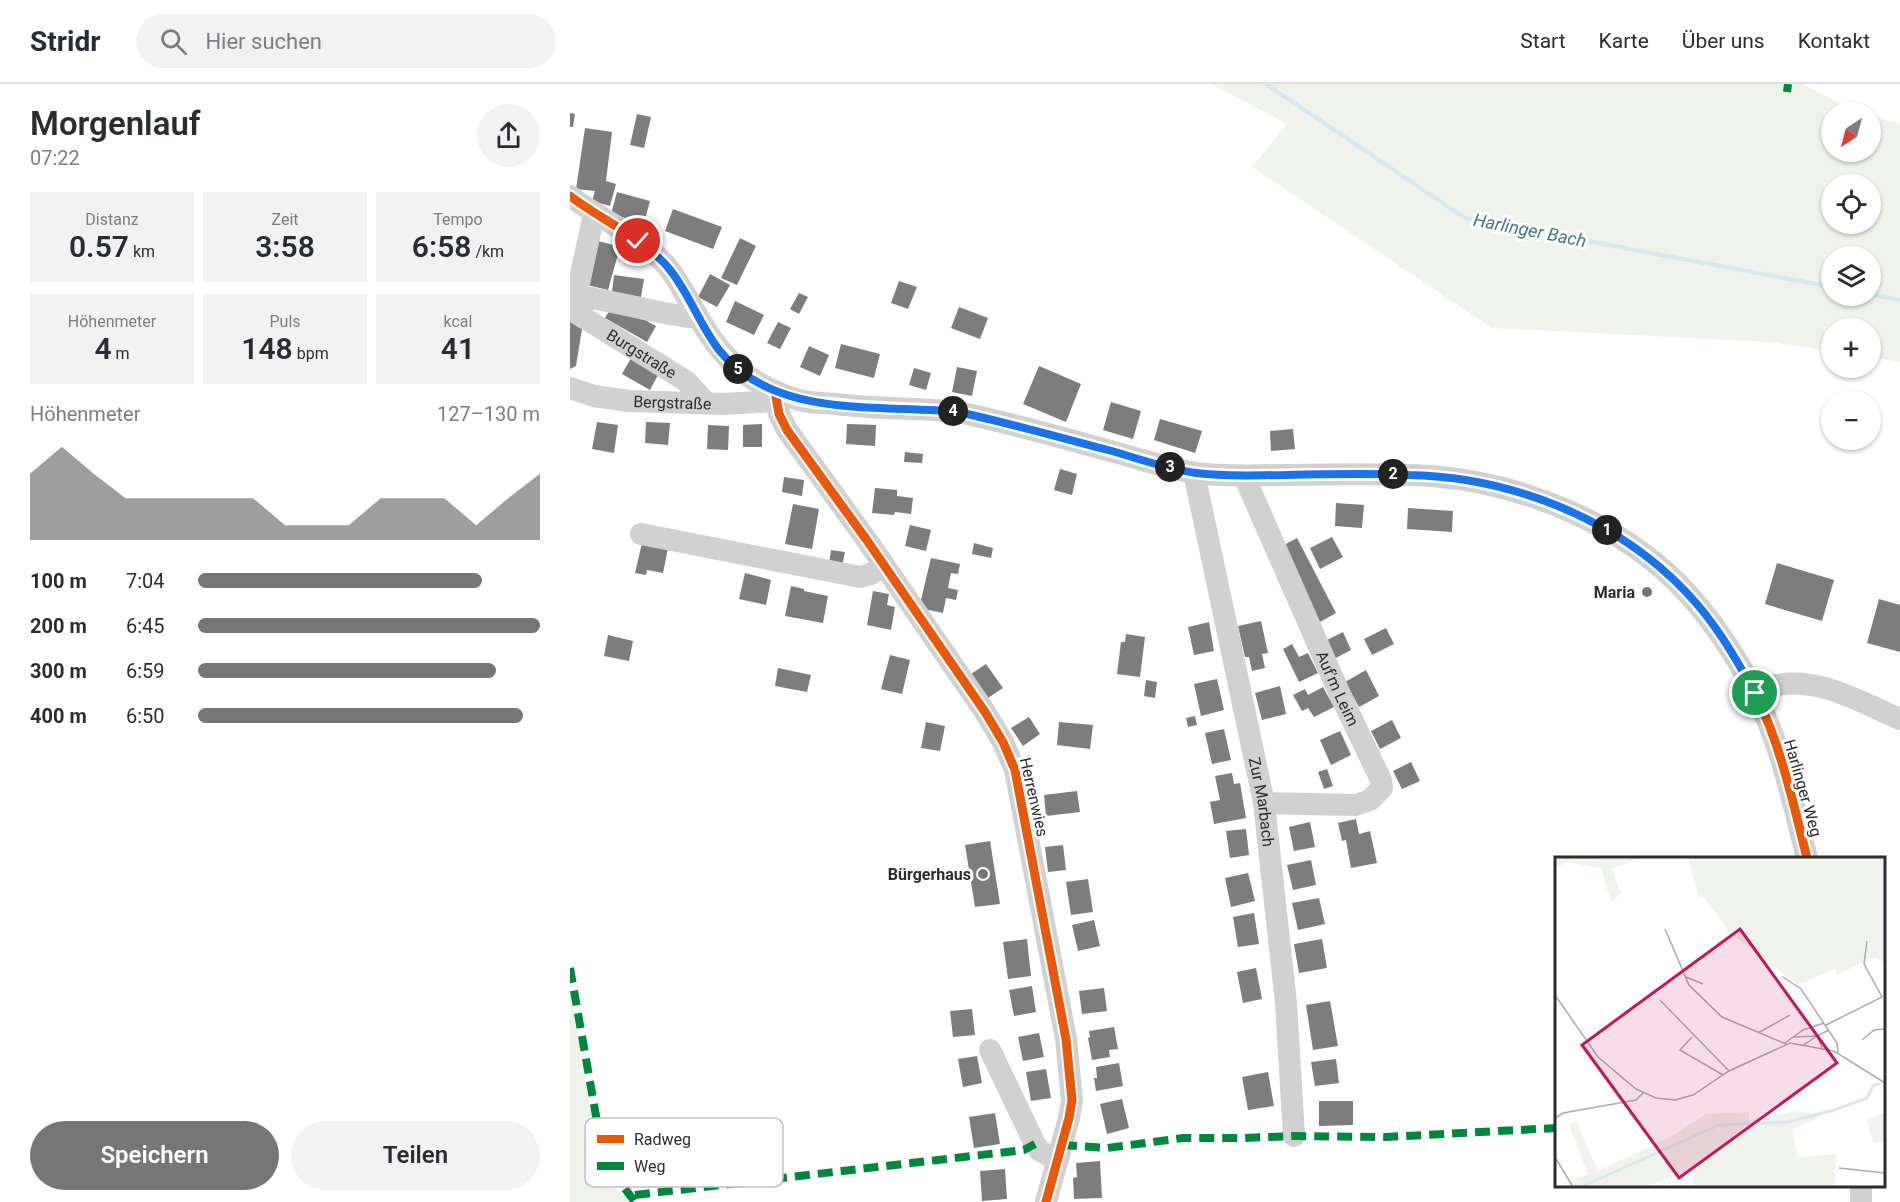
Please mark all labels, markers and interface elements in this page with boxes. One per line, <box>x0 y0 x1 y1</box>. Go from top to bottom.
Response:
search box <box>136 14 556 68</box>
text: Stridr <box>30 25 100 58</box>
icon: search <box>157 25 190 58</box>
text: Hier suchen <box>205 29 322 54</box>
text: Start <box>1520 29 1566 53</box>
text: Karte <box>1599 29 1649 53</box>
text: Über uns <box>1682 29 1765 53</box>
text: Kontakt <box>1798 29 1870 53</box>
north arrow <box>1821 102 1881 162</box>
map controls <box>1821 102 1881 450</box>
text: Morgenlauf <box>30 104 201 143</box>
button: share <box>477 104 540 167</box>
text: 07:22 <box>30 146 80 170</box>
button: locate <box>1821 174 1881 234</box>
water label: Harlinger Bach <box>1472 209 1588 251</box>
text: Distanz <box>85 210 139 229</box>
text: Zeit <box>271 210 299 229</box>
text: Tempo <box>433 210 483 229</box>
pin <box>612 215 663 266</box>
icon: check <box>621 224 654 257</box>
text: 0.57 <box>69 229 129 264</box>
text: 3:58 <box>255 229 315 264</box>
text: 6:58 <box>412 229 471 264</box>
text: km <box>129 242 155 261</box>
text: /km <box>471 242 504 261</box>
button: layers <box>1821 246 1881 306</box>
text: Höhenmeter <box>68 312 156 331</box>
text: Puls <box>269 312 301 331</box>
text: kcal <box>444 312 472 331</box>
button: + <box>1821 318 1881 378</box>
street label: Burgstraße <box>603 325 680 382</box>
text: 4 <box>94 331 112 366</box>
text: 148 <box>241 331 293 366</box>
text: 41 <box>441 331 475 366</box>
text: m <box>112 344 130 363</box>
text: bpm <box>293 344 329 363</box>
pin: 5 <box>723 354 753 384</box>
text: 5 <box>733 359 743 378</box>
button: − <box>1821 390 1881 450</box>
street label: Bergstraße <box>633 392 712 413</box>
pin: 4 <box>938 396 968 426</box>
text: 4 <box>948 401 958 420</box>
text: Höhenmeter <box>30 402 140 426</box>
text: 127–130 m <box>437 402 540 426</box>
pin: 3 <box>1155 452 1185 482</box>
text: 3 <box>1165 457 1175 476</box>
pin: 2 <box>1378 459 1408 489</box>
text: 2 <box>1388 464 1398 483</box>
pin: 1 <box>1592 515 1622 545</box>
text: 1 <box>1602 520 1612 539</box>
text: 100 m <box>30 569 87 593</box>
text: 7:04 <box>126 569 165 593</box>
place label: Maria <box>1594 583 1635 602</box>
marker: Maria <box>1640 585 1654 599</box>
text: 200 m <box>30 614 87 638</box>
text: 6:45 <box>126 614 165 638</box>
street label: Auf'm Leim <box>1312 648 1363 729</box>
text: 300 m <box>30 659 87 683</box>
text: 6:59 <box>126 659 165 683</box>
pin <box>1729 667 1780 718</box>
icon: arrive <box>1738 676 1771 709</box>
text: 400 m <box>30 704 87 728</box>
text: 6:50 <box>126 704 165 728</box>
street label: Harlinger Weg <box>1780 737 1826 839</box>
street label: Zur Marbach <box>1245 755 1278 848</box>
street label: Herrenwies <box>1016 756 1052 838</box>
inset map <box>1555 857 1885 1187</box>
place label: Bürgerhaus <box>888 865 971 884</box>
marker: Bürgerhaus <box>976 867 990 881</box>
legend <box>585 1118 783 1187</box>
button: Speichern <box>30 1121 279 1190</box>
button: Teilen <box>291 1121 540 1190</box>
text: Radweg <box>634 1130 691 1149</box>
text: Weg <box>634 1157 665 1176</box>

